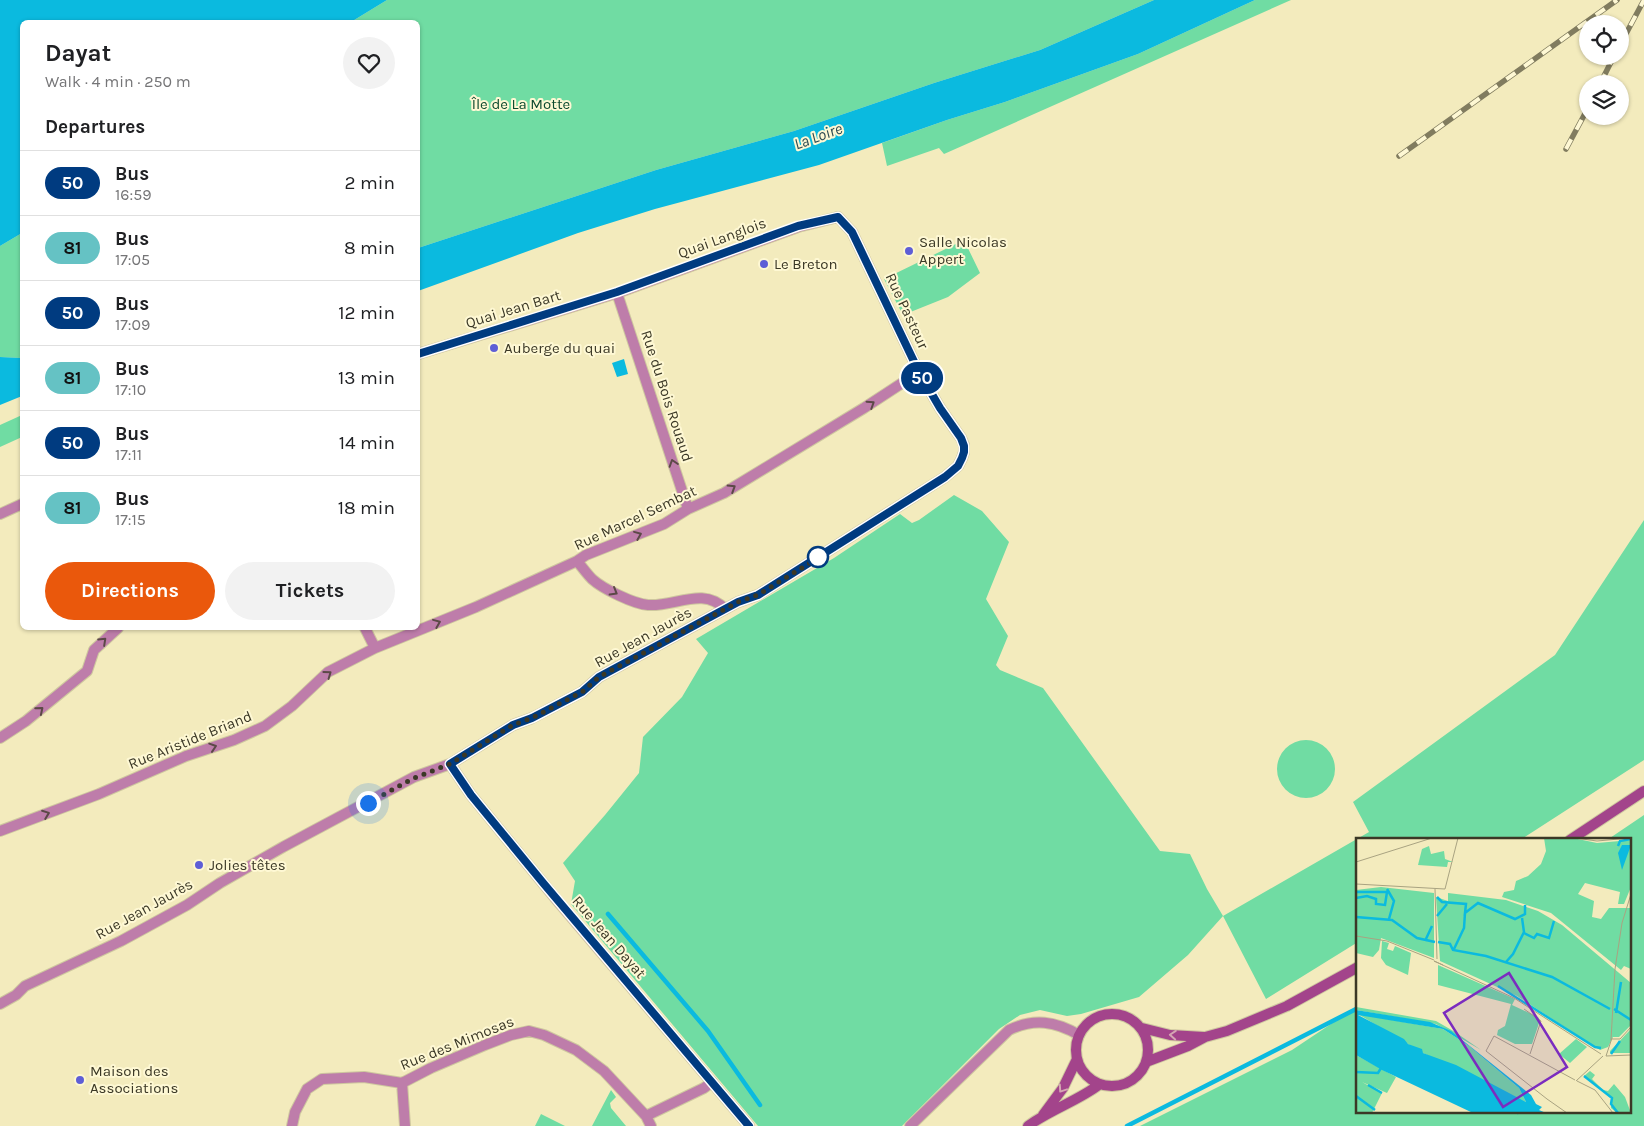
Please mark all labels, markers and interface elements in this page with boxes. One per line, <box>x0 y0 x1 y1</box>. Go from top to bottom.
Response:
map controls <box>1579 15 1629 125</box>
button: locate <box>1579 15 1629 65</box>
button: heart <box>343 37 395 89</box>
text: Dayat <box>45 39 111 67</box>
text: Walk · 4 min · 250 m <box>45 72 191 91</box>
button: layers <box>1579 75 1629 125</box>
park label: Île de La Motte <box>471 95 570 113</box>
text: Departures <box>45 116 145 138</box>
water label: La Loire <box>791 118 845 153</box>
text: Bus <box>115 163 149 185</box>
text: 50 <box>62 172 83 194</box>
text: 2 min <box>345 172 395 194</box>
text: 16:59 <box>115 185 151 204</box>
street label: Quai Langlois <box>675 214 769 262</box>
text: Bus <box>115 228 149 250</box>
place label: Salle Nicolas Appert <box>919 233 1007 268</box>
text: 81 <box>63 237 82 259</box>
text: 8 min <box>344 237 395 259</box>
marker: Salle Nicolas Appert <box>903 245 915 257</box>
text: 17:05 <box>115 250 150 269</box>
place label: Le Breton <box>774 255 838 273</box>
marker: Le Breton <box>758 258 770 270</box>
street label: Rue Pasteur <box>882 270 933 352</box>
street label: Quai Jean Bart <box>463 286 563 332</box>
text: Bus <box>115 293 149 315</box>
text: 50 <box>62 302 83 324</box>
text: 12 min <box>338 302 395 324</box>
text: 17:09 <box>115 315 150 334</box>
street label: Rue du Bois Rouaud <box>637 328 697 464</box>
place label: Auberge du quai <box>504 339 615 357</box>
marker: Auberge du quai <box>488 342 500 354</box>
text: Bus <box>115 358 149 380</box>
line badge: 50 <box>900 362 944 394</box>
text: 81 <box>63 367 82 389</box>
text: 13 min <box>338 367 395 389</box>
text: 50 <box>911 367 933 389</box>
text: 17:10 <box>115 380 146 399</box>
one-way arrow <box>865 401 875 410</box>
text: Bus <box>115 423 149 445</box>
text: 50 <box>62 432 83 454</box>
text: 14 min <box>339 432 395 454</box>
text: 17:11 <box>115 445 142 464</box>
one-way arrow <box>669 459 679 468</box>
street label: Rue Marcel Sembat <box>571 482 699 554</box>
one-way arrow <box>727 485 736 495</box>
text: Bus <box>115 488 149 510</box>
text: 81 <box>63 497 82 519</box>
text: 18 min <box>338 497 395 519</box>
text: 17:15 <box>115 510 146 529</box>
one-way arrow <box>633 530 642 541</box>
unlabelled marker <box>807 546 829 568</box>
button: Directions <box>45 562 215 620</box>
button: Tickets <box>225 562 395 620</box>
one-way arrow <box>609 586 618 596</box>
street label: Rue Jean Jaurès <box>591 603 695 671</box>
one-way arrow <box>432 619 441 629</box>
one-way arrow <box>98 638 107 647</box>
one-way arrow <box>322 671 332 680</box>
one-way arrow <box>34 706 43 715</box>
street label: Rue Aristide Briand <box>126 707 254 773</box>
one-way arrow <box>208 743 216 753</box>
your location <box>356 791 381 816</box>
one-way arrow <box>41 810 49 820</box>
inset map <box>1356 838 1632 1114</box>
place label: Jolies têtes <box>209 856 286 874</box>
marker: Jolies têtes <box>193 859 205 871</box>
street label: Rue Jean Jaurès <box>92 875 196 943</box>
street label: Rue Jean Dayat <box>568 892 650 982</box>
street label: Rue des Mimosas <box>398 1012 516 1074</box>
one-way arrow <box>1169 1029 1177 1040</box>
place label: Maison des Associations <box>90 1062 178 1097</box>
marker: Maison des Associations <box>74 1074 86 1086</box>
one-way arrow <box>1059 1083 1068 1092</box>

